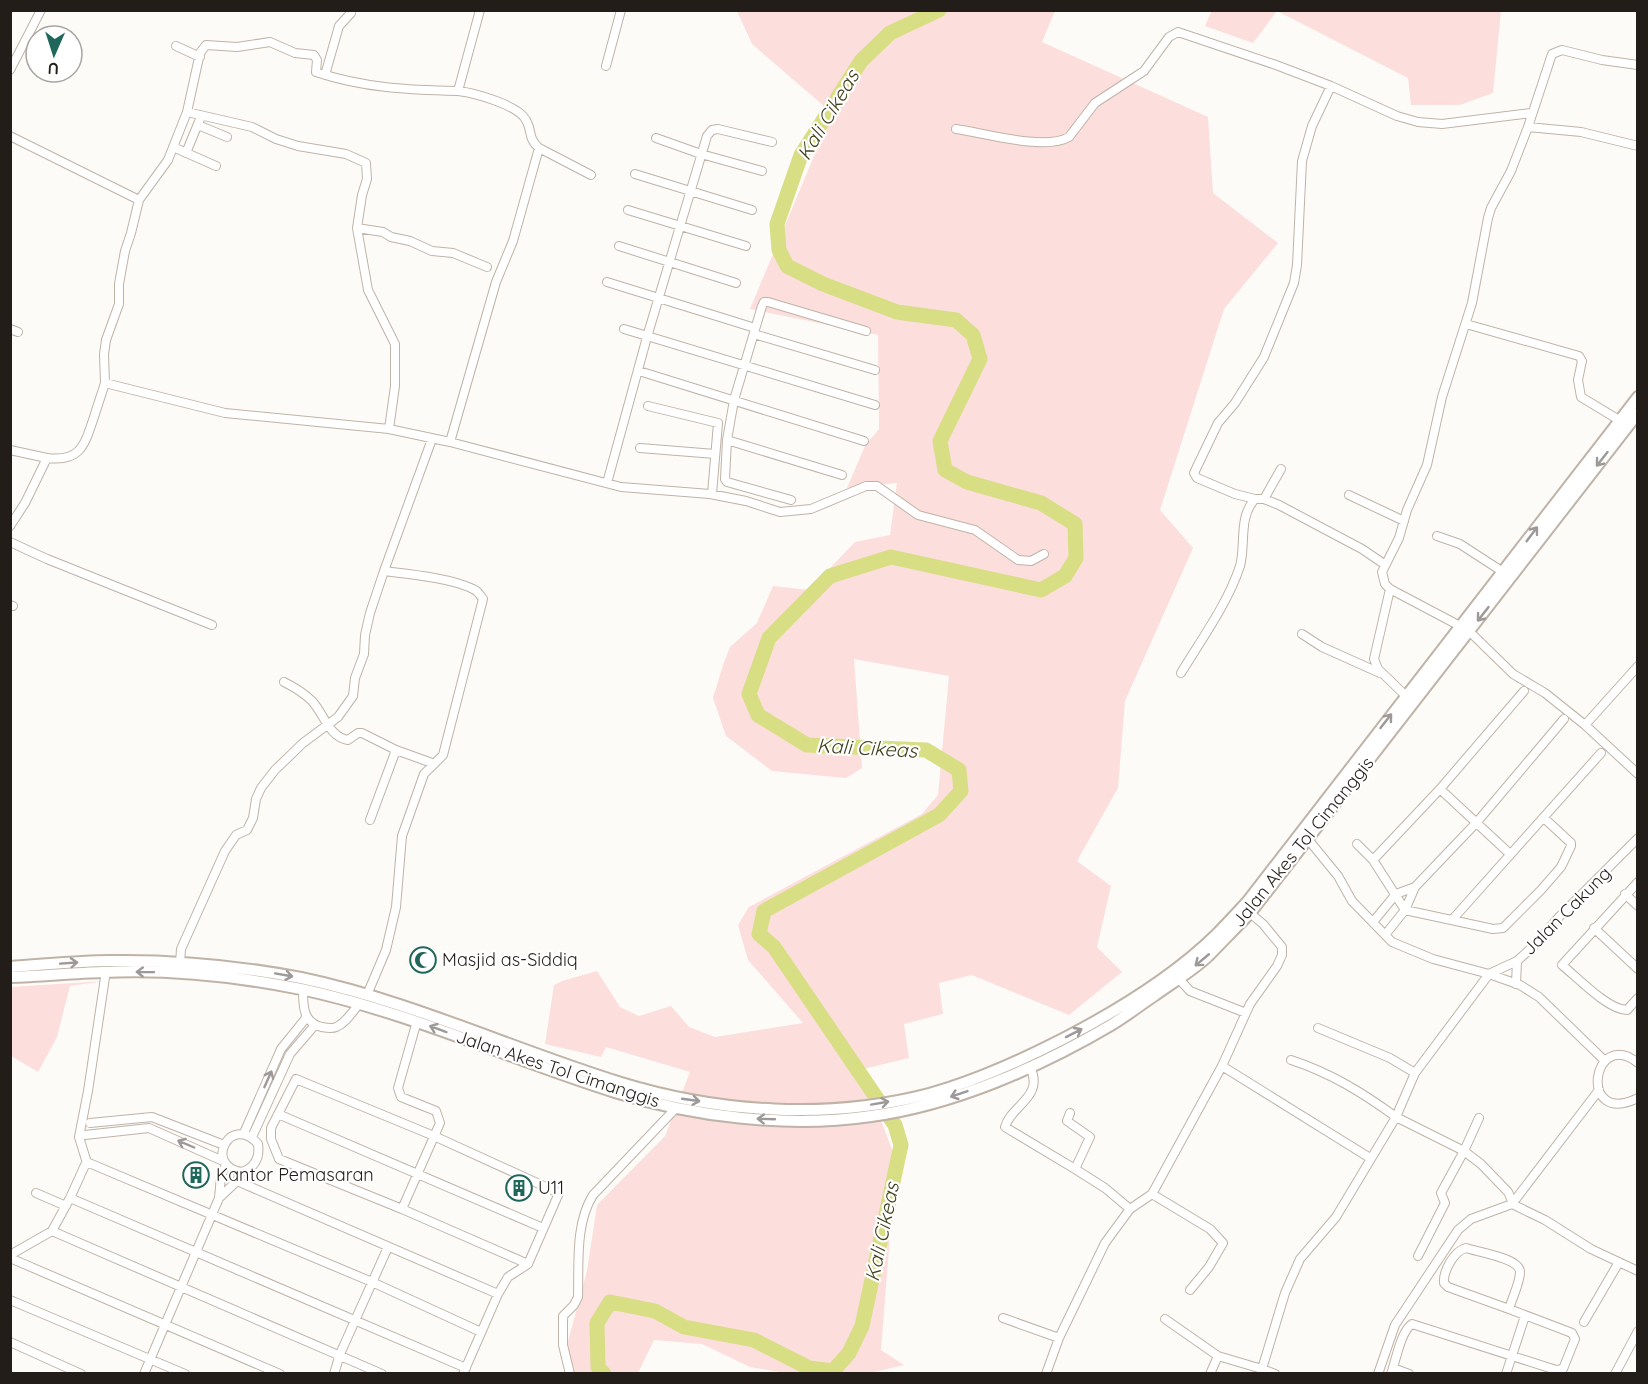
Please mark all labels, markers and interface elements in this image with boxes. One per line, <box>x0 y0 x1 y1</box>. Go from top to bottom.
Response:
north arrow <box>24 24 84 84</box>
text: U <box>47 59 59 79</box>
water label: Kali Cikeas <box>791 64 865 164</box>
one-way arrow <box>1595 451 1608 467</box>
one-way arrow <box>1525 526 1538 542</box>
one-way arrow <box>1476 605 1489 621</box>
one-way arrow <box>1380 713 1393 729</box>
water label: Kali Cikeas <box>816 732 919 763</box>
street label: Jalan Akes Tol Cimanggis <box>1227 752 1378 932</box>
street label: Jalan Cakung <box>1518 862 1616 960</box>
mosque icon: Masjid as-Siddiq <box>408 945 438 975</box>
place label: Masjid as-Siddiq <box>442 948 578 971</box>
one-way arrow <box>1194 954 1210 967</box>
one-way arrow <box>58 958 78 969</box>
one-way arrow <box>135 966 155 978</box>
one-way arrow <box>274 970 293 981</box>
one-way arrow <box>429 1022 448 1033</box>
street label: Jalan Akes Tol Cimanggis <box>453 1025 663 1112</box>
one-way arrow <box>1065 1027 1082 1039</box>
one-way arrow <box>263 1071 274 1089</box>
one-way arrow <box>950 1090 969 1101</box>
one-way arrow <box>680 1094 700 1105</box>
one-way arrow <box>869 1097 889 1108</box>
one-way arrow <box>757 1113 777 1124</box>
one-way arrow <box>178 1138 196 1150</box>
building icon: Kantor Pemasaran <box>181 1160 211 1190</box>
place label: Kantor Pemasaran <box>216 1163 374 1186</box>
building icon: U11 <box>504 1173 534 1203</box>
place label: U11 <box>538 1176 564 1199</box>
water label: Kali Cikeas <box>859 1179 905 1284</box>

